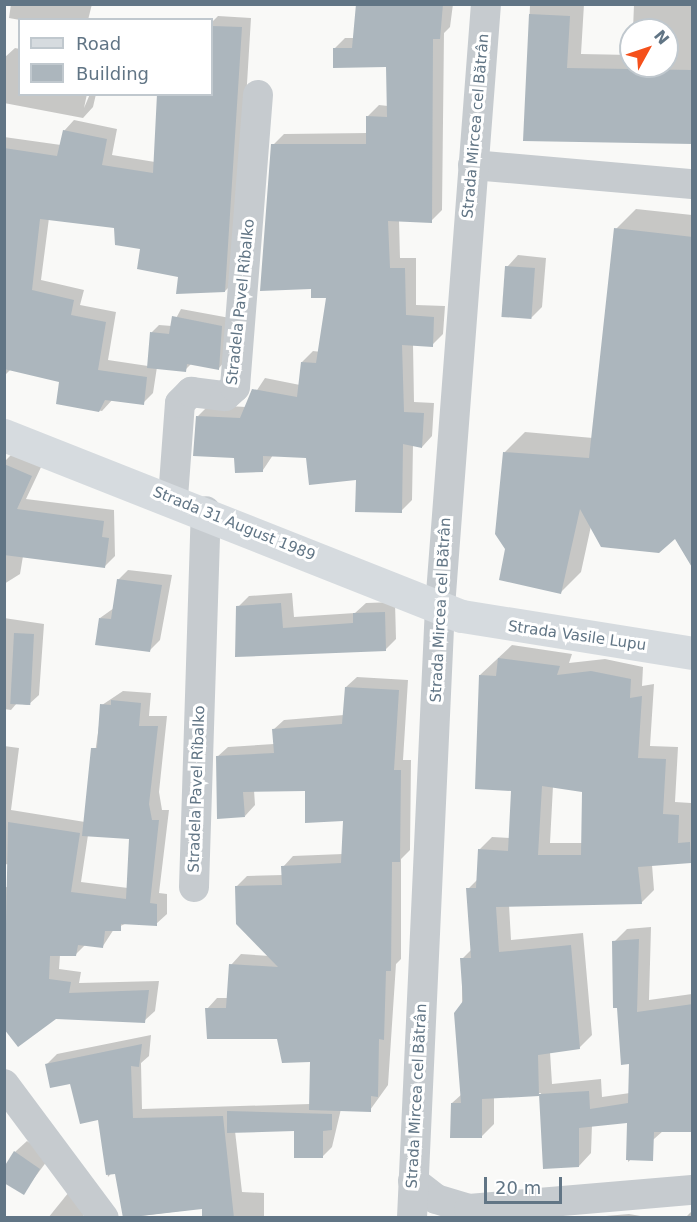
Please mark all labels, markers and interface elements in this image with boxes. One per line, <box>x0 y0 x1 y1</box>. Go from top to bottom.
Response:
legend <box>18 18 213 96</box>
north arrow <box>619 18 679 78</box>
text: N <box>650 26 673 49</box>
text: Road <box>76 33 121 54</box>
street label: Strada Mircea cel Bătrân <box>459 33 493 219</box>
text: Building <box>76 63 149 84</box>
street label: Stradela Pavel Rîbalko <box>223 218 259 386</box>
street label: Strada 31 August 1989 <box>150 483 318 565</box>
street label: Strada Mircea cel Bătrân <box>427 517 455 703</box>
street label: Strada Vasile Lupu <box>507 617 647 655</box>
street label: Stradela Pavel Rîbalko <box>185 705 209 873</box>
street label: Strada Mircea cel Bătrân <box>403 1003 431 1189</box>
scale bar <box>487 1165 565 1203</box>
text: 20 m <box>495 1177 541 1198</box>

